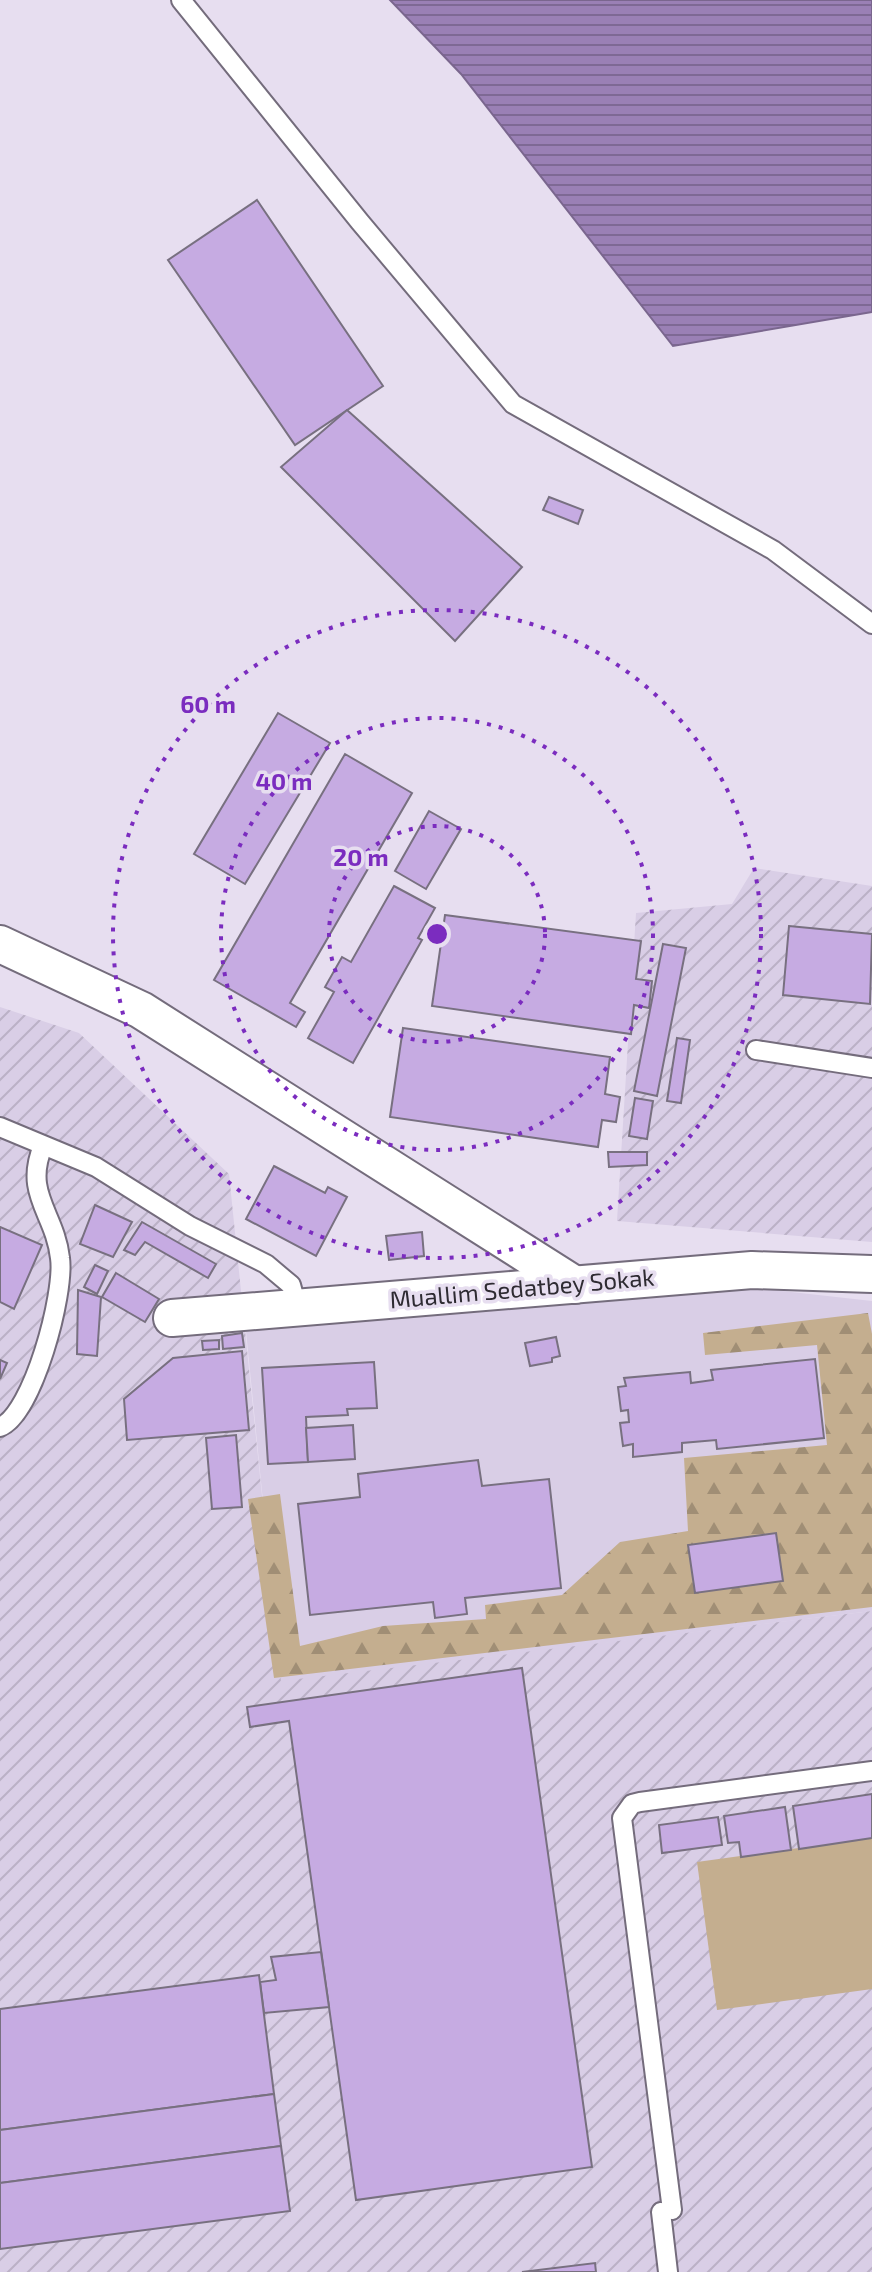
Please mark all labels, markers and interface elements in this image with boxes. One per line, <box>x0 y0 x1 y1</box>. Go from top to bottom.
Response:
text: 60 m <box>180 689 236 718</box>
text: 40 m <box>256 766 312 795</box>
text: 20 m <box>333 842 389 871</box>
centre of rings <box>423 920 451 948</box>
street label: Muallim Sedatbey Sokak <box>388 1261 655 1314</box>

